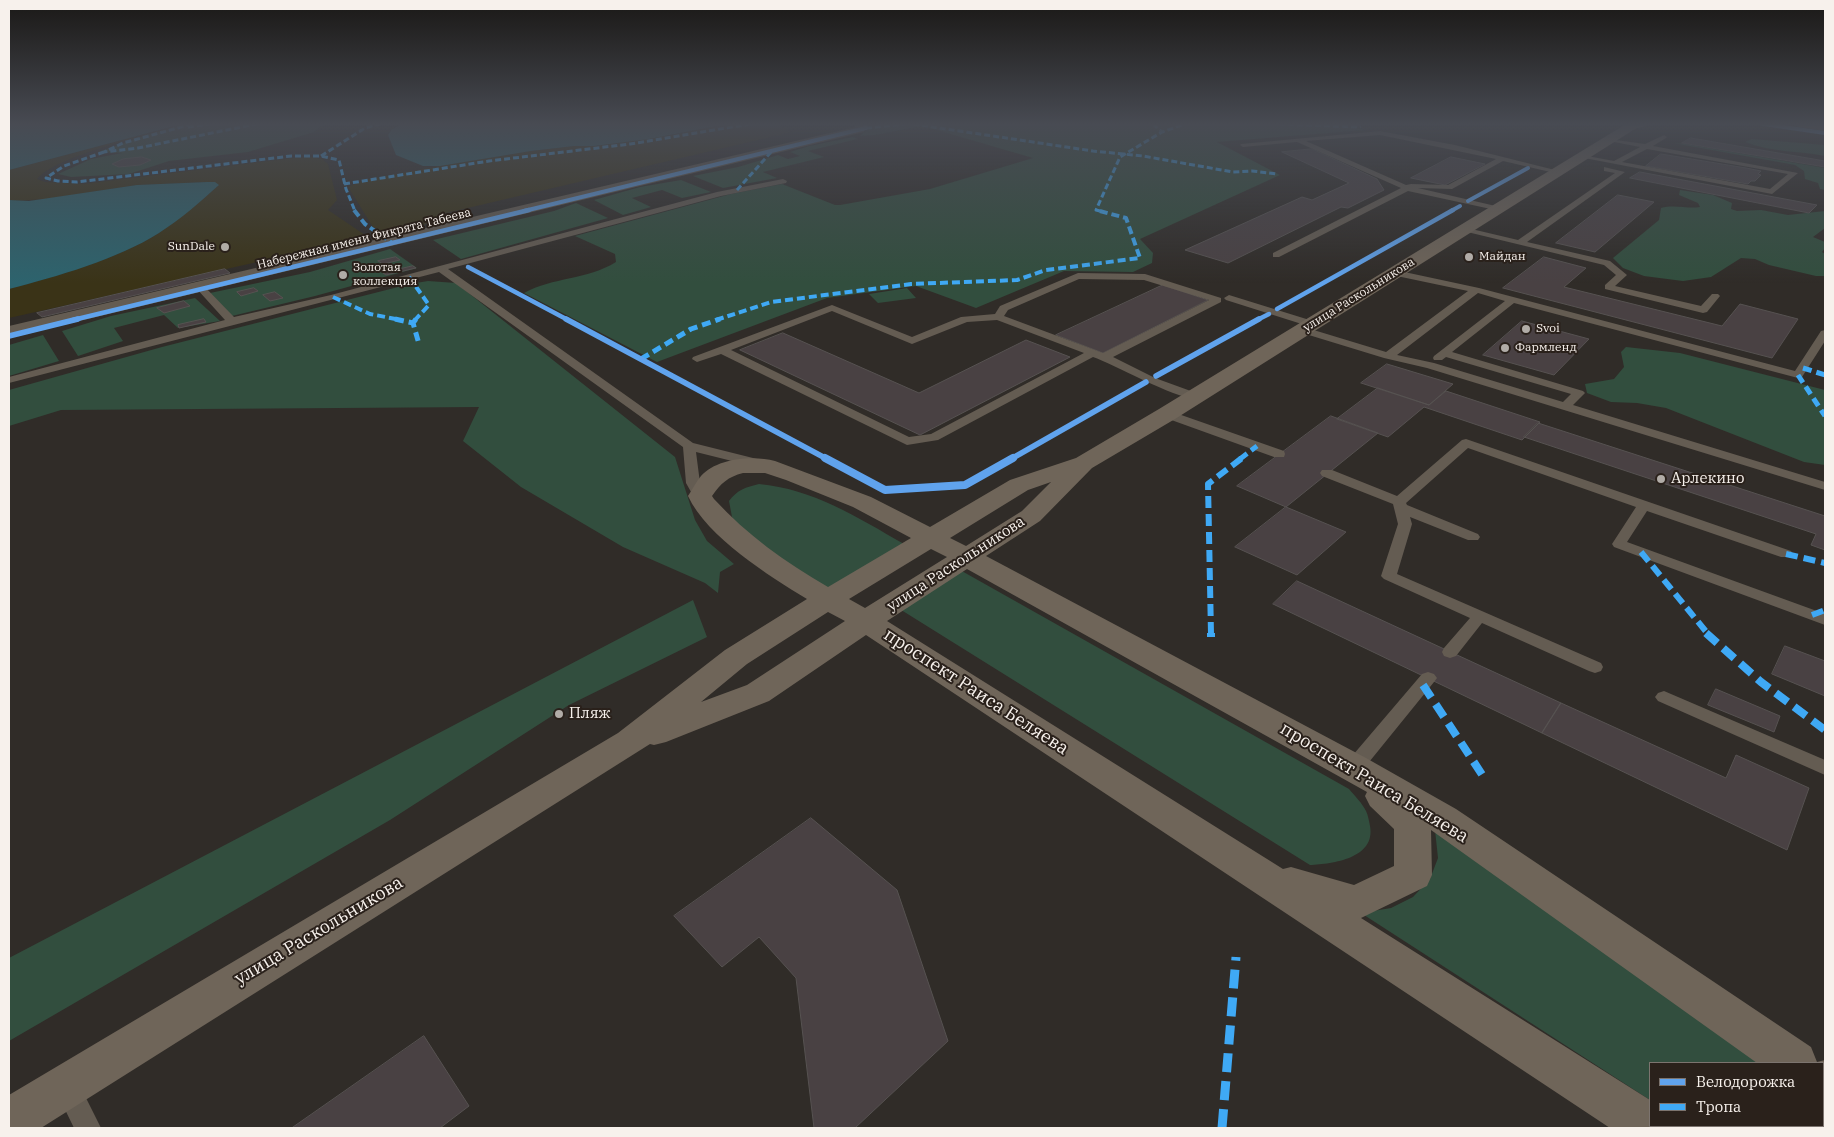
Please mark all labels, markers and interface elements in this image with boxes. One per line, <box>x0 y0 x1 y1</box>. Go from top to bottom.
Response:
street label: Набережная имени Фикрята Табеева <box>255 205 473 273</box>
place label: SunDale <box>168 240 215 254</box>
marker: SunDale <box>219 241 231 253</box>
place label: Майдан <box>1479 250 1526 264</box>
marker: Майдан <box>1463 251 1475 263</box>
street label: улица Раскольникова <box>1301 255 1417 335</box>
place label: Золотая коллекция <box>353 261 417 289</box>
marker: Золотая коллекция <box>337 269 349 281</box>
place label: Svoi <box>1536 322 1560 336</box>
marker: Svoi <box>1520 323 1532 335</box>
place label: Фармленд <box>1515 341 1577 355</box>
marker: Фармленд <box>1499 342 1511 354</box>
place label: Арлекино <box>1671 470 1744 488</box>
marker: Арлекино <box>1655 473 1667 485</box>
street label: улица Раскольникова <box>884 513 1028 615</box>
street label: проспект Раиса Беляева <box>880 624 1072 760</box>
place label: Пляж <box>569 705 611 723</box>
marker: Пляж <box>553 708 565 720</box>
street label: проспект Раиса Беляева <box>1276 718 1472 848</box>
street label: улица Раскольникова <box>231 872 407 990</box>
legend <box>1649 1062 1824 1127</box>
text: Велодорожка <box>1696 1072 1795 1091</box>
text: Тропа <box>1696 1097 1741 1116</box>

